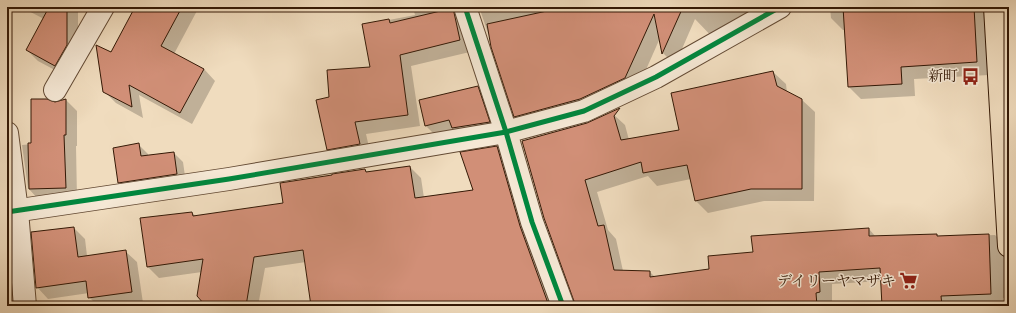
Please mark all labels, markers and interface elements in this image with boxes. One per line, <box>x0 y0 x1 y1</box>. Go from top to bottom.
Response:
place label: 新町 <box>928 66 958 86</box>
bus stop icon: 新町 <box>961 66 981 86</box>
place label: デイリーヤマザキ <box>777 271 896 291</box>
supermarket icon: デイリーヤマザキ <box>899 271 919 291</box>

